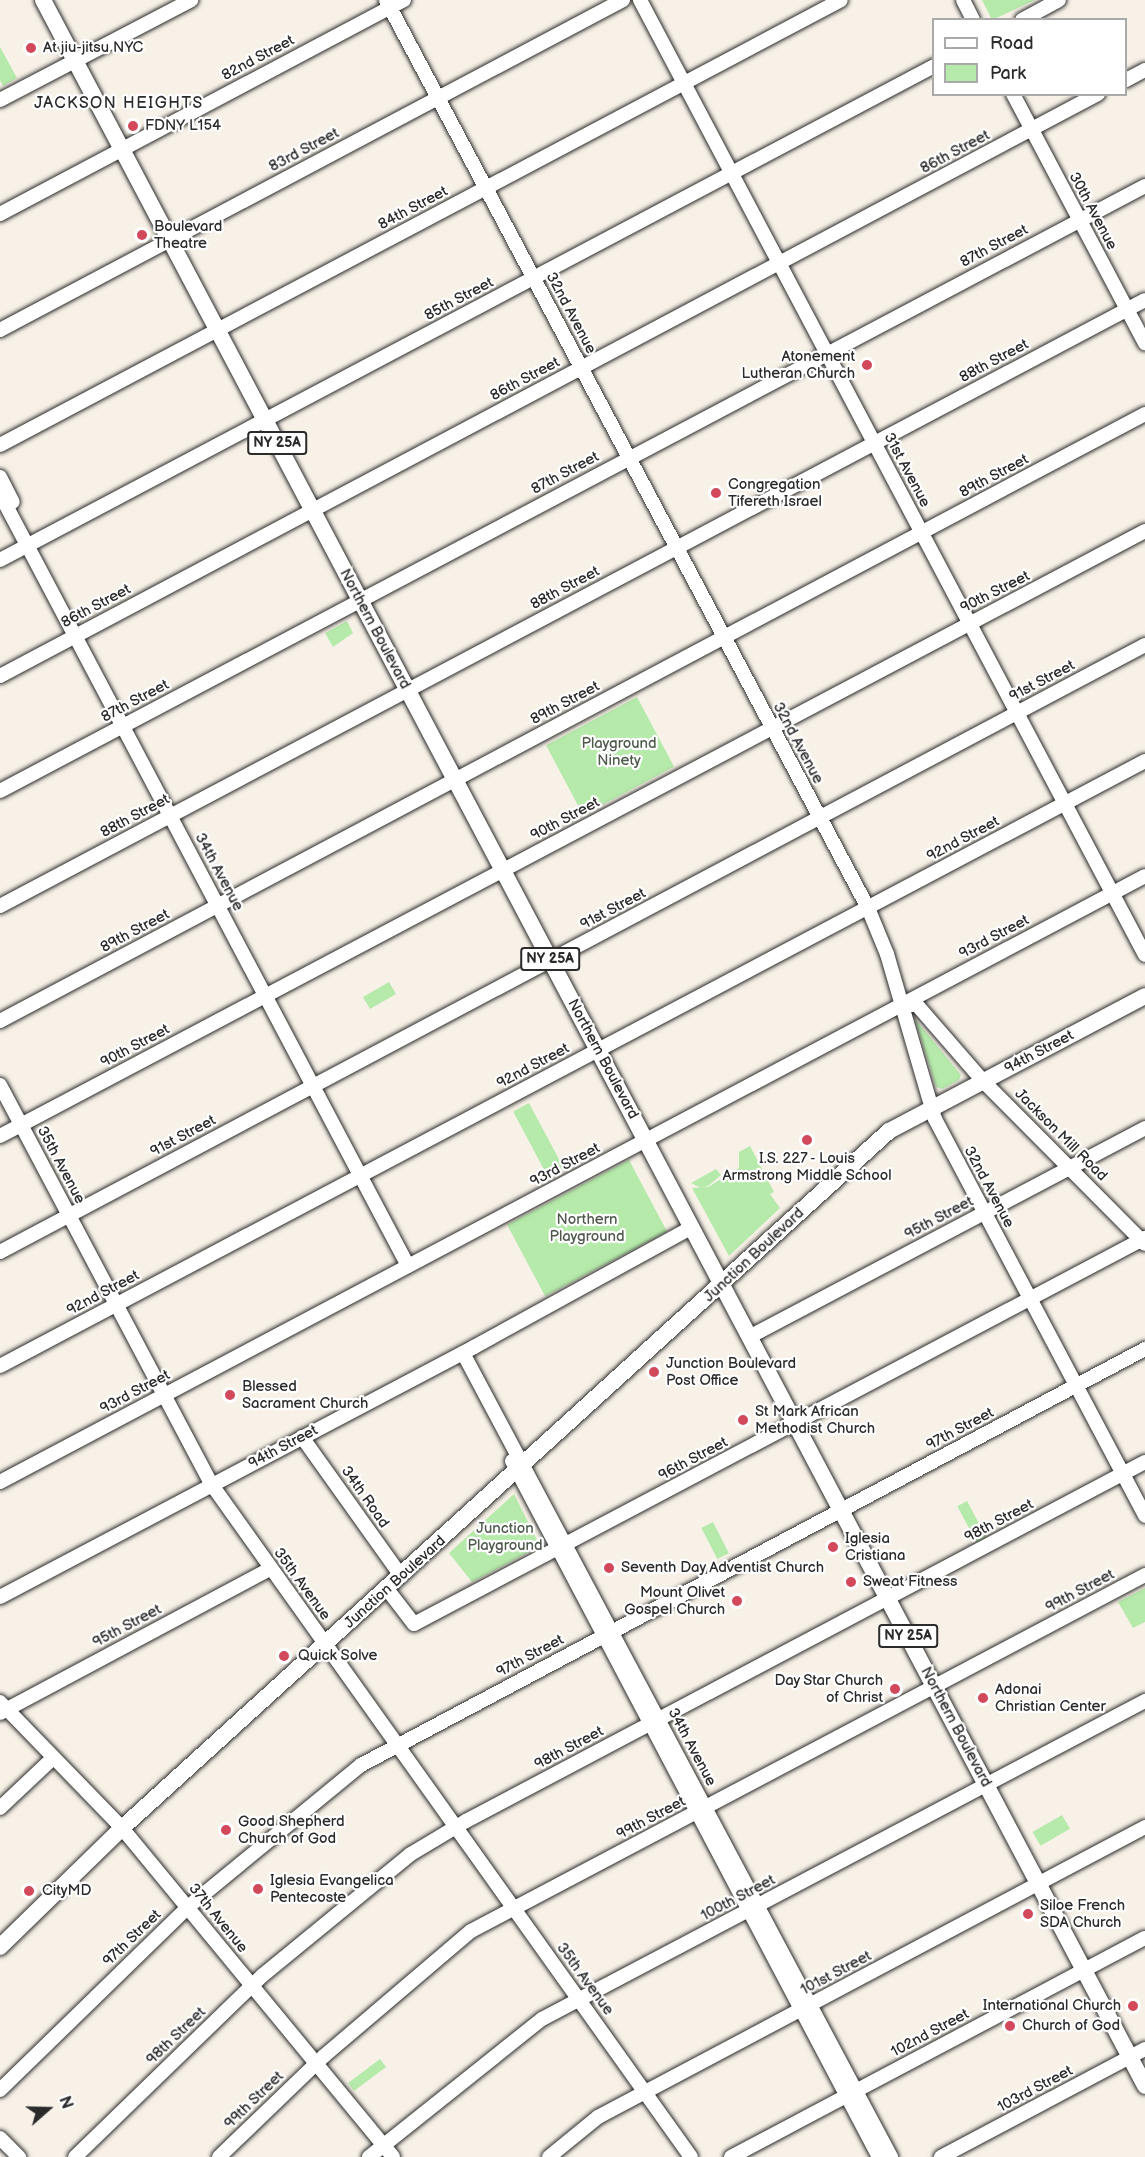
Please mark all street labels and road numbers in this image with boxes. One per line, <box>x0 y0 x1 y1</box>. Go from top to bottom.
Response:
street label: 82nd Street <box>219 31 297 85</box>
street label: 83rd Street <box>266 124 342 176</box>
street label: 86th Street <box>917 126 993 178</box>
street label: 30th Avenue <box>1065 169 1121 253</box>
street label: 84th Street <box>375 182 451 234</box>
street label: 87th Street <box>957 221 1031 271</box>
street label: 32nd Avenue <box>542 269 600 357</box>
street label: 85th Street <box>421 273 497 325</box>
street label: 88th Street <box>956 335 1032 387</box>
street label: 86th Street <box>487 353 563 405</box>
street label: 31st Avenue <box>880 430 934 510</box>
road number: NY 25A <box>247 432 307 454</box>
street label: 87th Street <box>528 448 602 498</box>
street label: 89th Street <box>956 450 1032 502</box>
street label: 88th Street <box>527 562 603 614</box>
street label: Northern Boulevard <box>336 566 414 692</box>
street label: 90th Street <box>957 567 1033 617</box>
street label: 86th Street <box>58 580 134 632</box>
street label: 91st Street <box>1006 656 1078 706</box>
street label: 87th Street <box>98 676 172 726</box>
street label: 89th Street <box>527 677 603 729</box>
street label: 32nd Avenue <box>769 699 827 787</box>
street label: 88th Street <box>97 790 173 842</box>
street label: 90th Street <box>527 793 603 845</box>
street label: 92nd Street <box>924 812 1002 866</box>
street label: 34th Avenue <box>191 830 247 914</box>
street label: 91st Street <box>577 884 649 934</box>
street label: 89th Street <box>97 905 173 957</box>
street label: 93rd Street <box>956 911 1032 963</box>
road number: NY 25A <box>520 948 580 970</box>
street label: Northern Boulevard <box>564 996 642 1122</box>
street label: 90th Street <box>97 1020 173 1072</box>
street label: 94th Street <box>1001 1026 1077 1078</box>
street label: 92nd Street <box>494 1039 572 1093</box>
street label: Jackson Mill Road <box>1011 1085 1111 1185</box>
street label: 91st Street <box>147 1111 219 1161</box>
street label: 35th Avenue <box>33 1123 89 1207</box>
street label: 93rd Street <box>527 1139 603 1191</box>
street label: 32nd Avenue <box>960 1143 1018 1231</box>
street label: 95th Street <box>901 1192 977 1244</box>
street label: Junction Boulevard <box>700 1204 808 1306</box>
street label: 92nd Street <box>64 1266 142 1320</box>
street label: 93rd Street <box>97 1366 173 1418</box>
street label: 97th Street <box>923 1404 997 1454</box>
street label: 94th Street <box>245 1421 321 1473</box>
street label: 96th Street <box>655 1433 731 1485</box>
street label: 34th Road <box>337 1463 393 1531</box>
street label: 98th Street <box>961 1495 1037 1547</box>
street label: Junction Boulevard <box>341 1532 449 1632</box>
street label: 35th Avenue <box>270 1544 334 1624</box>
street label: 99th Street <box>1042 1565 1118 1617</box>
street label: 95th Street <box>89 1600 165 1652</box>
road number: NY 25A <box>878 1625 938 1647</box>
street label: 97th Street <box>493 1631 567 1681</box>
street label: Northern Boulevard <box>917 1664 995 1790</box>
street label: 34th Avenue <box>664 1705 720 1789</box>
street label: 98th Street <box>531 1722 607 1774</box>
street label: 99th Street <box>613 1792 689 1844</box>
street label: 100th Street <box>698 1871 778 1925</box>
street label: 37th Avenue <box>185 1880 251 1956</box>
street label: 97th Street <box>99 1906 165 1970</box>
street label: 35th Avenue <box>553 1939 617 2019</box>
street label: 101st Street <box>797 1947 875 1999</box>
street label: 98th Street <box>143 2003 209 2069</box>
street label: 102nd Street <box>888 2005 972 2061</box>
street label: 103rd Street <box>994 2062 1076 2116</box>
street label: 99th Street <box>221 2067 287 2133</box>

